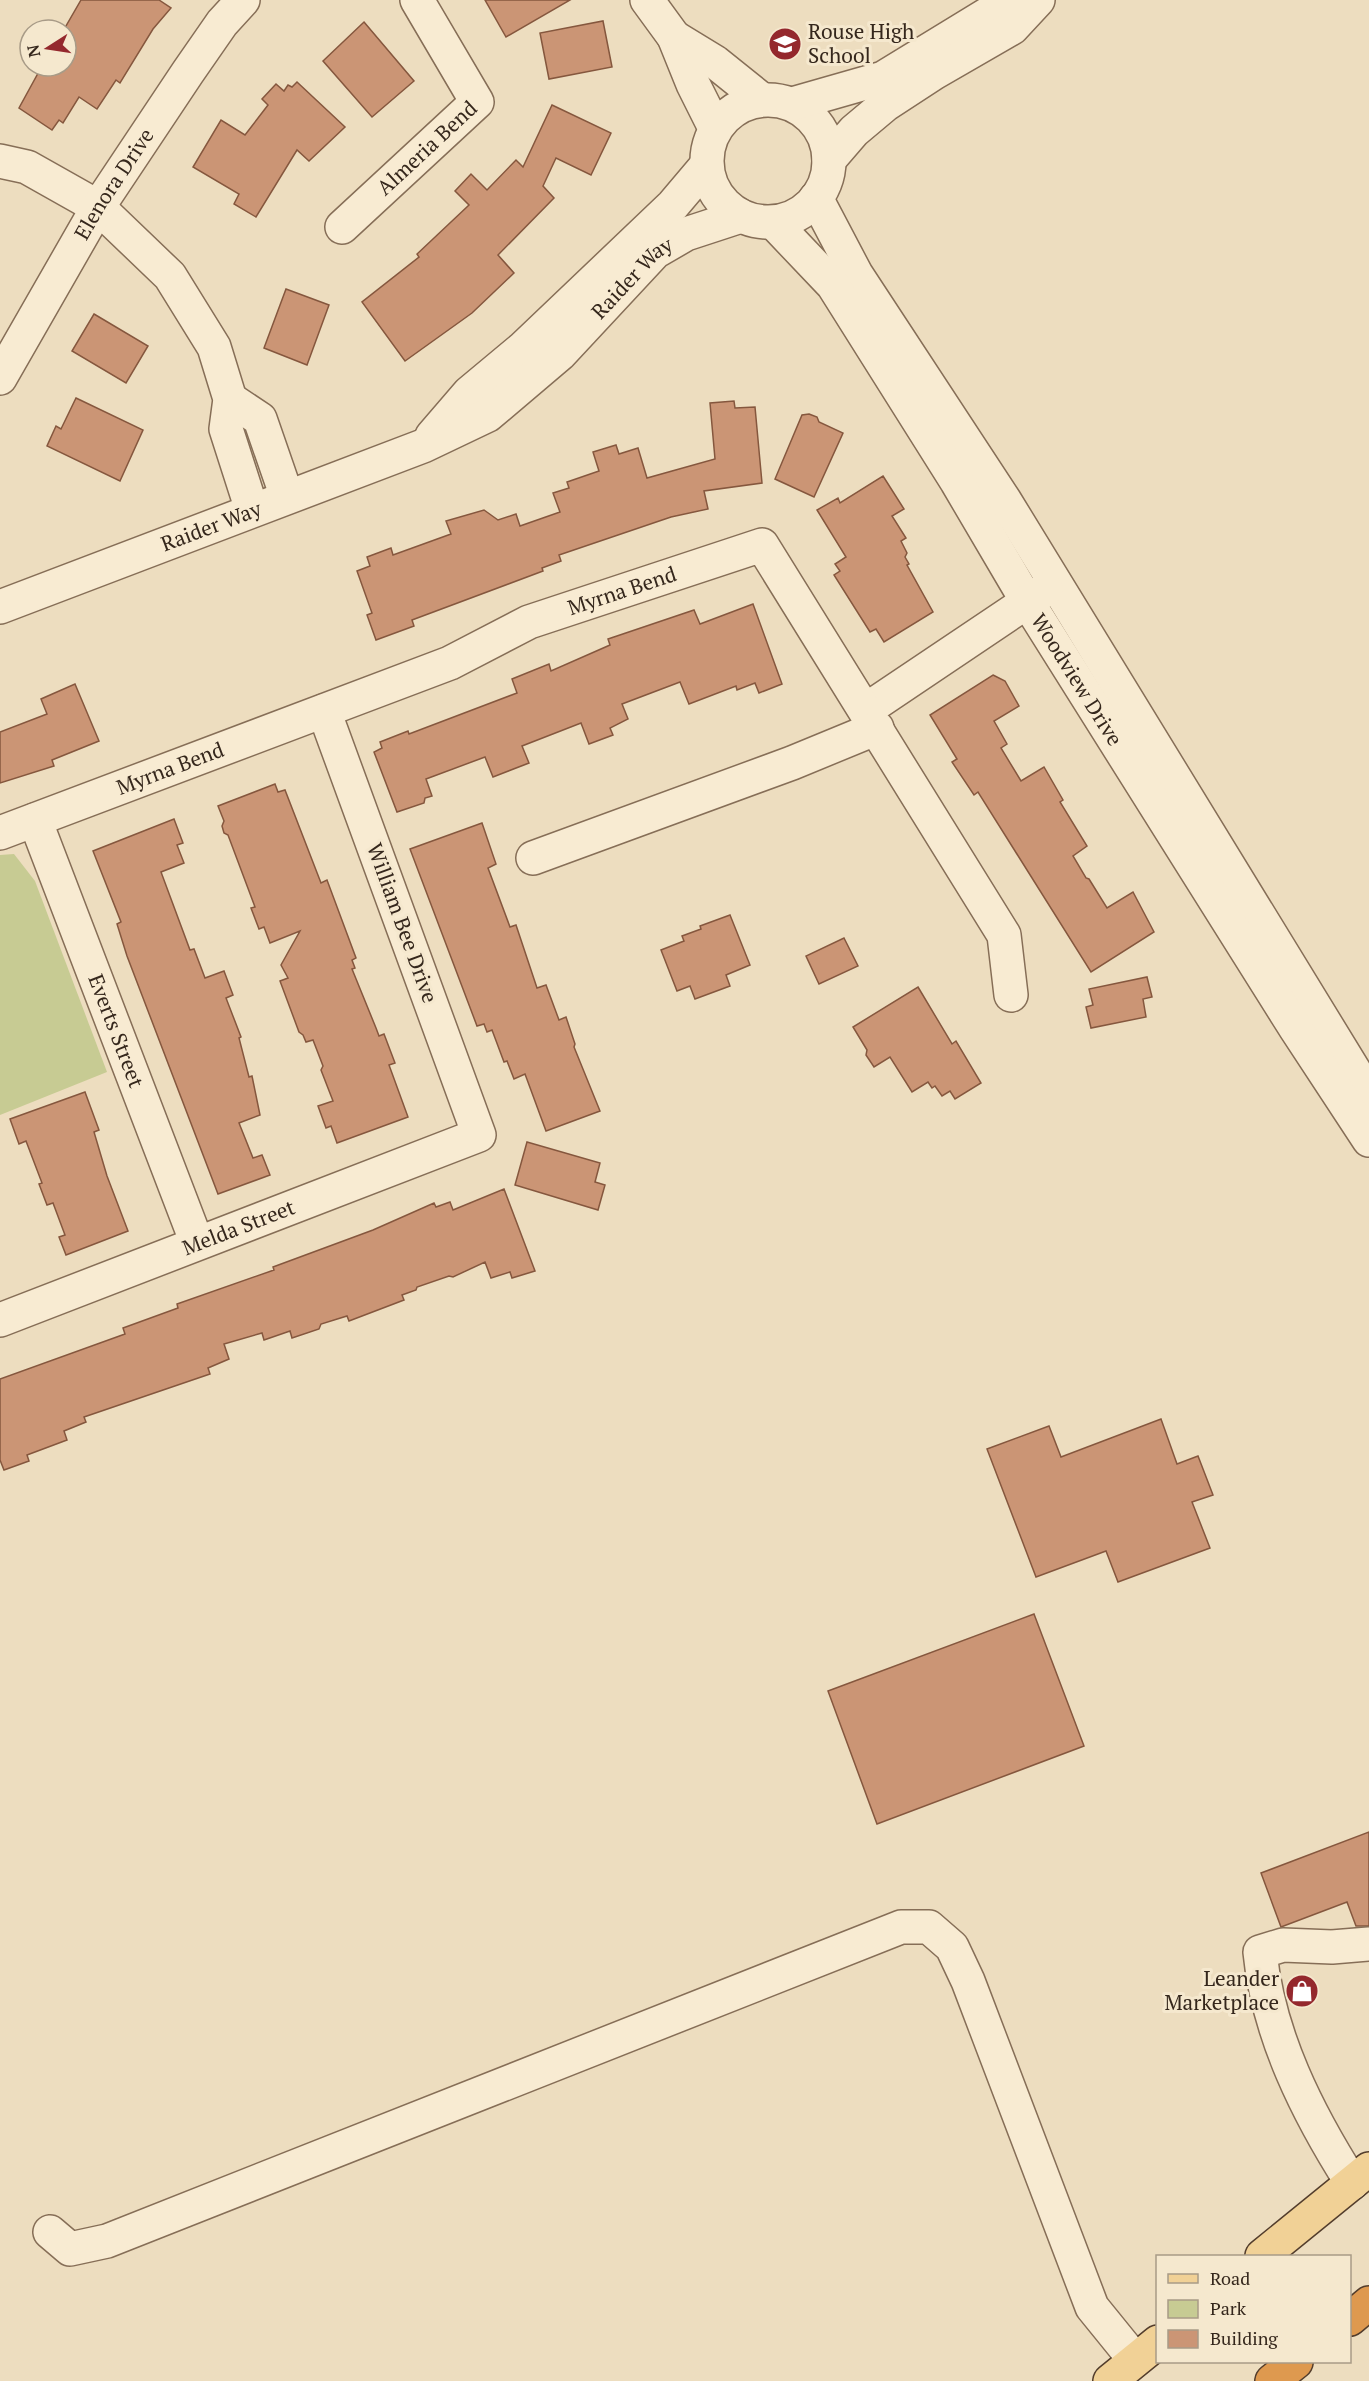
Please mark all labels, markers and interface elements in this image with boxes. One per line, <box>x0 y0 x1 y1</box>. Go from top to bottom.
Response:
place label: Rouse High School <box>808 17 914 69</box>
north arrow <box>18 18 78 78</box>
school or university icon: Rouse High School <box>767 26 803 62</box>
text: N <box>21 43 45 59</box>
street label: Almeria Bend <box>370 94 483 201</box>
street label: Elenora Drive <box>67 123 160 244</box>
street label: Raider Way <box>585 230 678 325</box>
street label: Raider Way <box>157 494 265 557</box>
street label: Myrna Bend <box>564 559 680 621</box>
street label: Woodview Drive <box>1025 608 1129 751</box>
street label: Myrna Bend <box>112 735 228 801</box>
street label: William Bee Drive <box>361 839 445 1006</box>
street label: Everts Street <box>82 970 151 1092</box>
street label: Melda Street <box>178 1192 299 1261</box>
place label: Leander Marketplace <box>1164 1964 1279 2016</box>
shop icon: Leander Marketplace <box>1284 1973 1320 2009</box>
legend <box>1156 2255 1351 2363</box>
text: Road <box>1210 2266 1250 2290</box>
text: Park <box>1210 2296 1247 2320</box>
text: Building <box>1210 2326 1278 2350</box>

